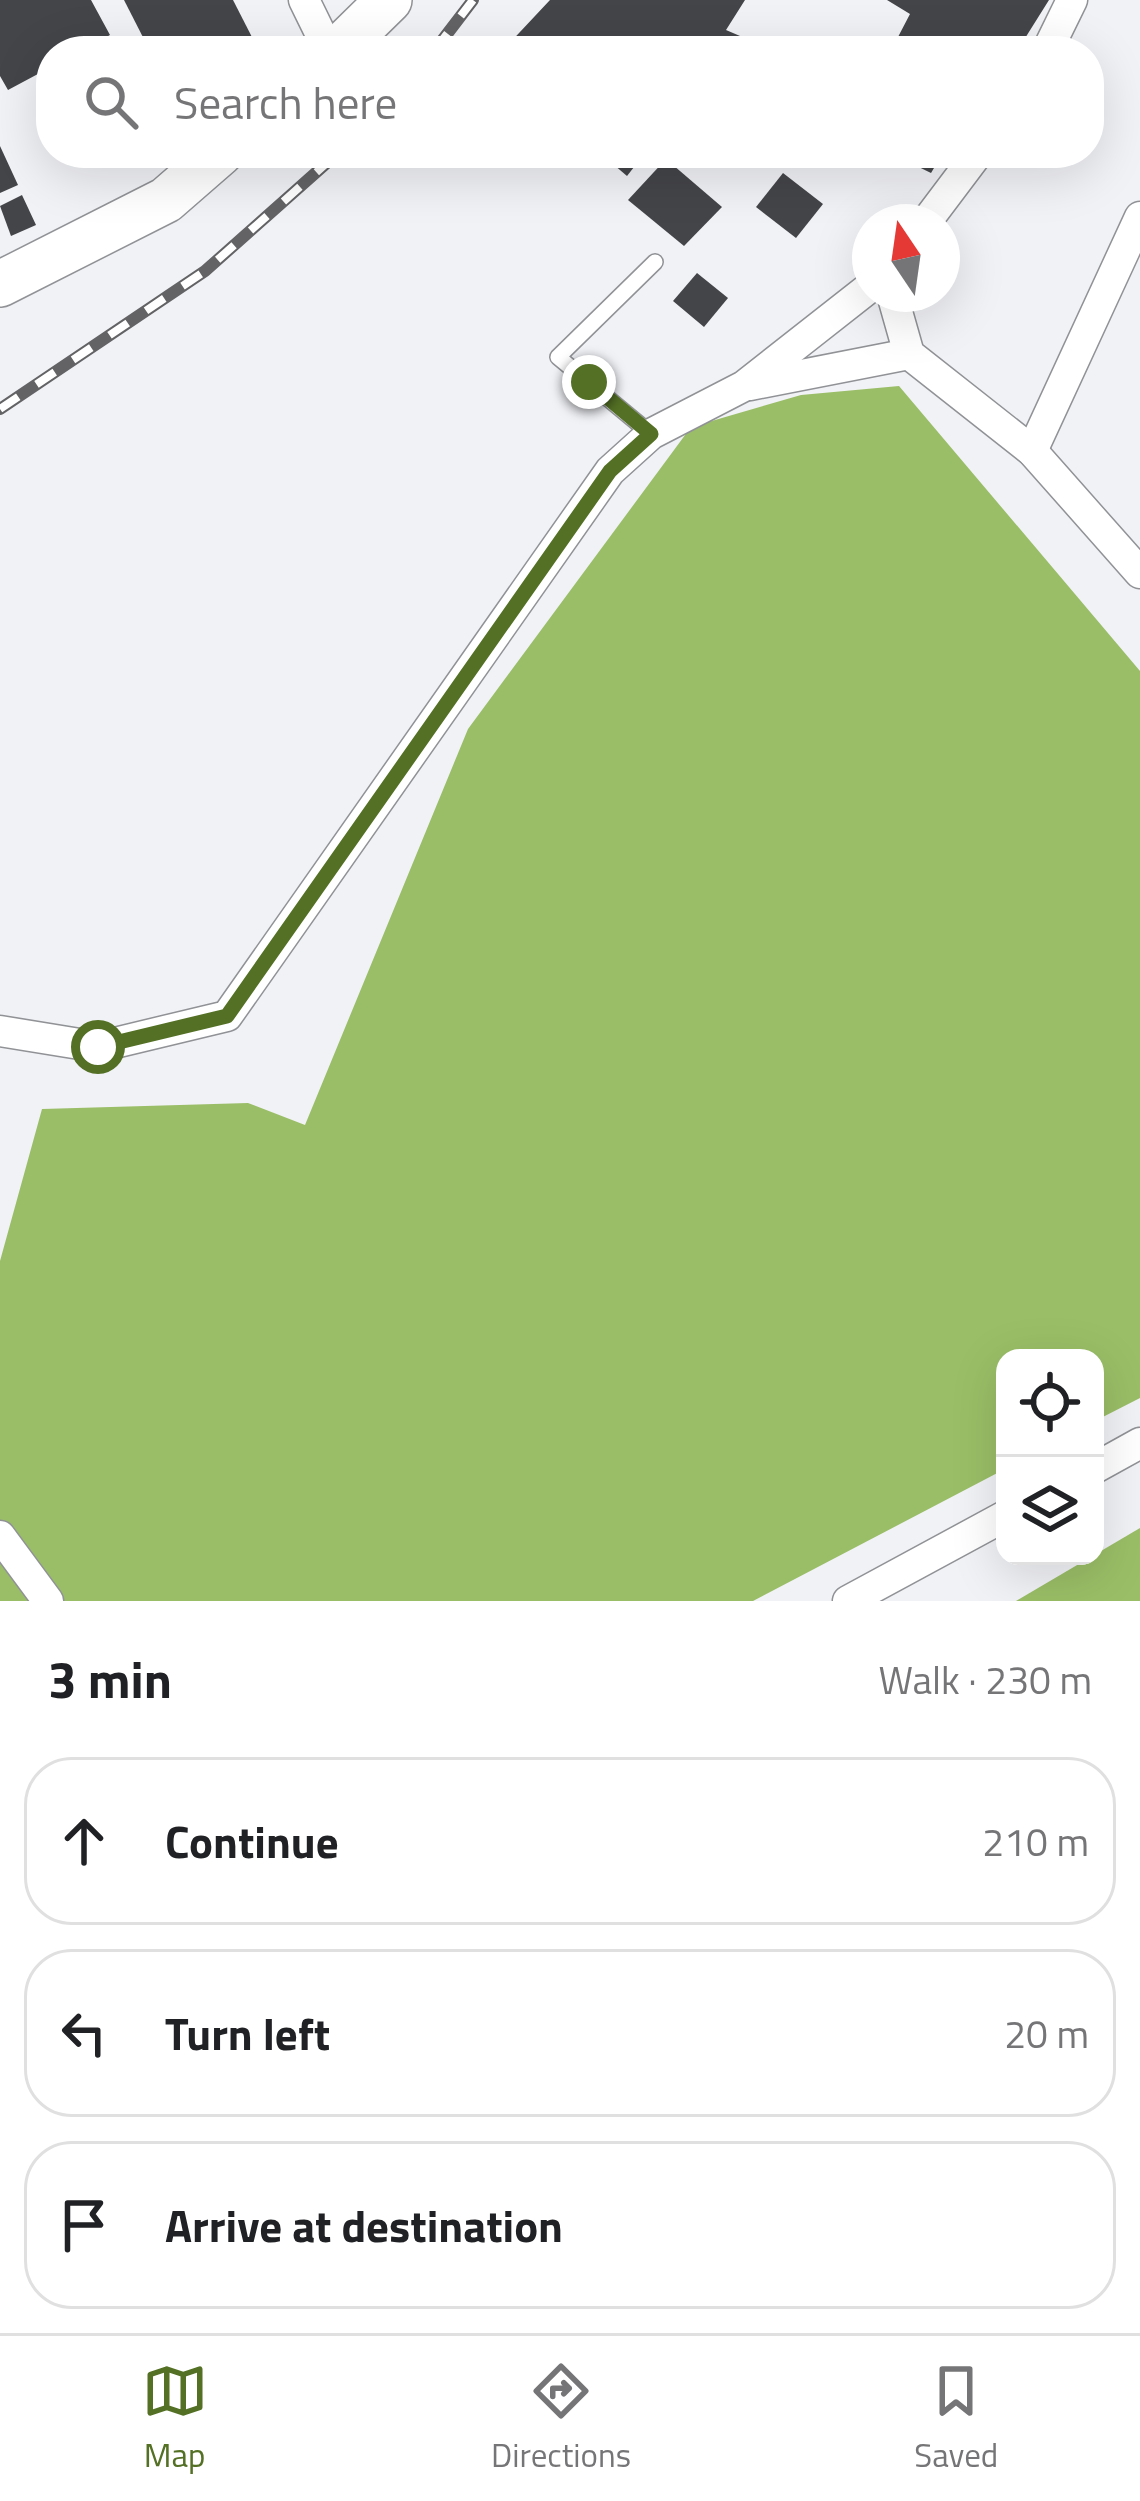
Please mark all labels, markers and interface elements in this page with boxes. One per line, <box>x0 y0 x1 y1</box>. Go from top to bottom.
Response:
search box <box>36 36 1104 168</box>
text: Search here <box>174 68 397 136</box>
icon: search <box>78 69 144 135</box>
north arrow <box>852 204 960 312</box>
route end <box>562 355 616 409</box>
route start <box>71 1020 125 1074</box>
map controls <box>996 1349 1104 1565</box>
button: locate <box>996 1349 1104 1457</box>
button: layers <box>996 1457 1104 1565</box>
text: 3 min <box>48 1640 172 1718</box>
text: Walk · 230 m <box>878 1650 1092 1709</box>
text: Continue <box>165 1807 339 1875</box>
icon: ahead <box>51 1808 117 1874</box>
text: 210 m <box>982 1812 1089 1871</box>
text: Turn left <box>165 1999 330 2067</box>
icon: left <box>51 2000 117 2066</box>
text: 20 m <box>1004 2004 1089 2063</box>
text: Arrive at destination <box>165 2191 563 2259</box>
icon: arrive <box>51 2192 117 2258</box>
tab: Map <box>142 2358 208 2480</box>
tab: Directions <box>491 2358 631 2480</box>
tab: Saved <box>914 2358 998 2480</box>

